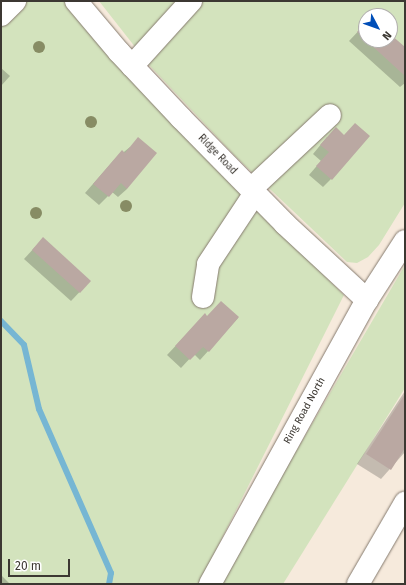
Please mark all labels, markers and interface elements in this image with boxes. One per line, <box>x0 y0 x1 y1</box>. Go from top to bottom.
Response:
north arrow <box>358 8 398 48</box>
text: N <box>379 29 394 43</box>
street label: Ridge Road <box>195 132 239 178</box>
street label: Ring Road North <box>282 376 328 446</box>
scale bar <box>10 551 72 577</box>
text: 20 m <box>15 559 41 573</box>

